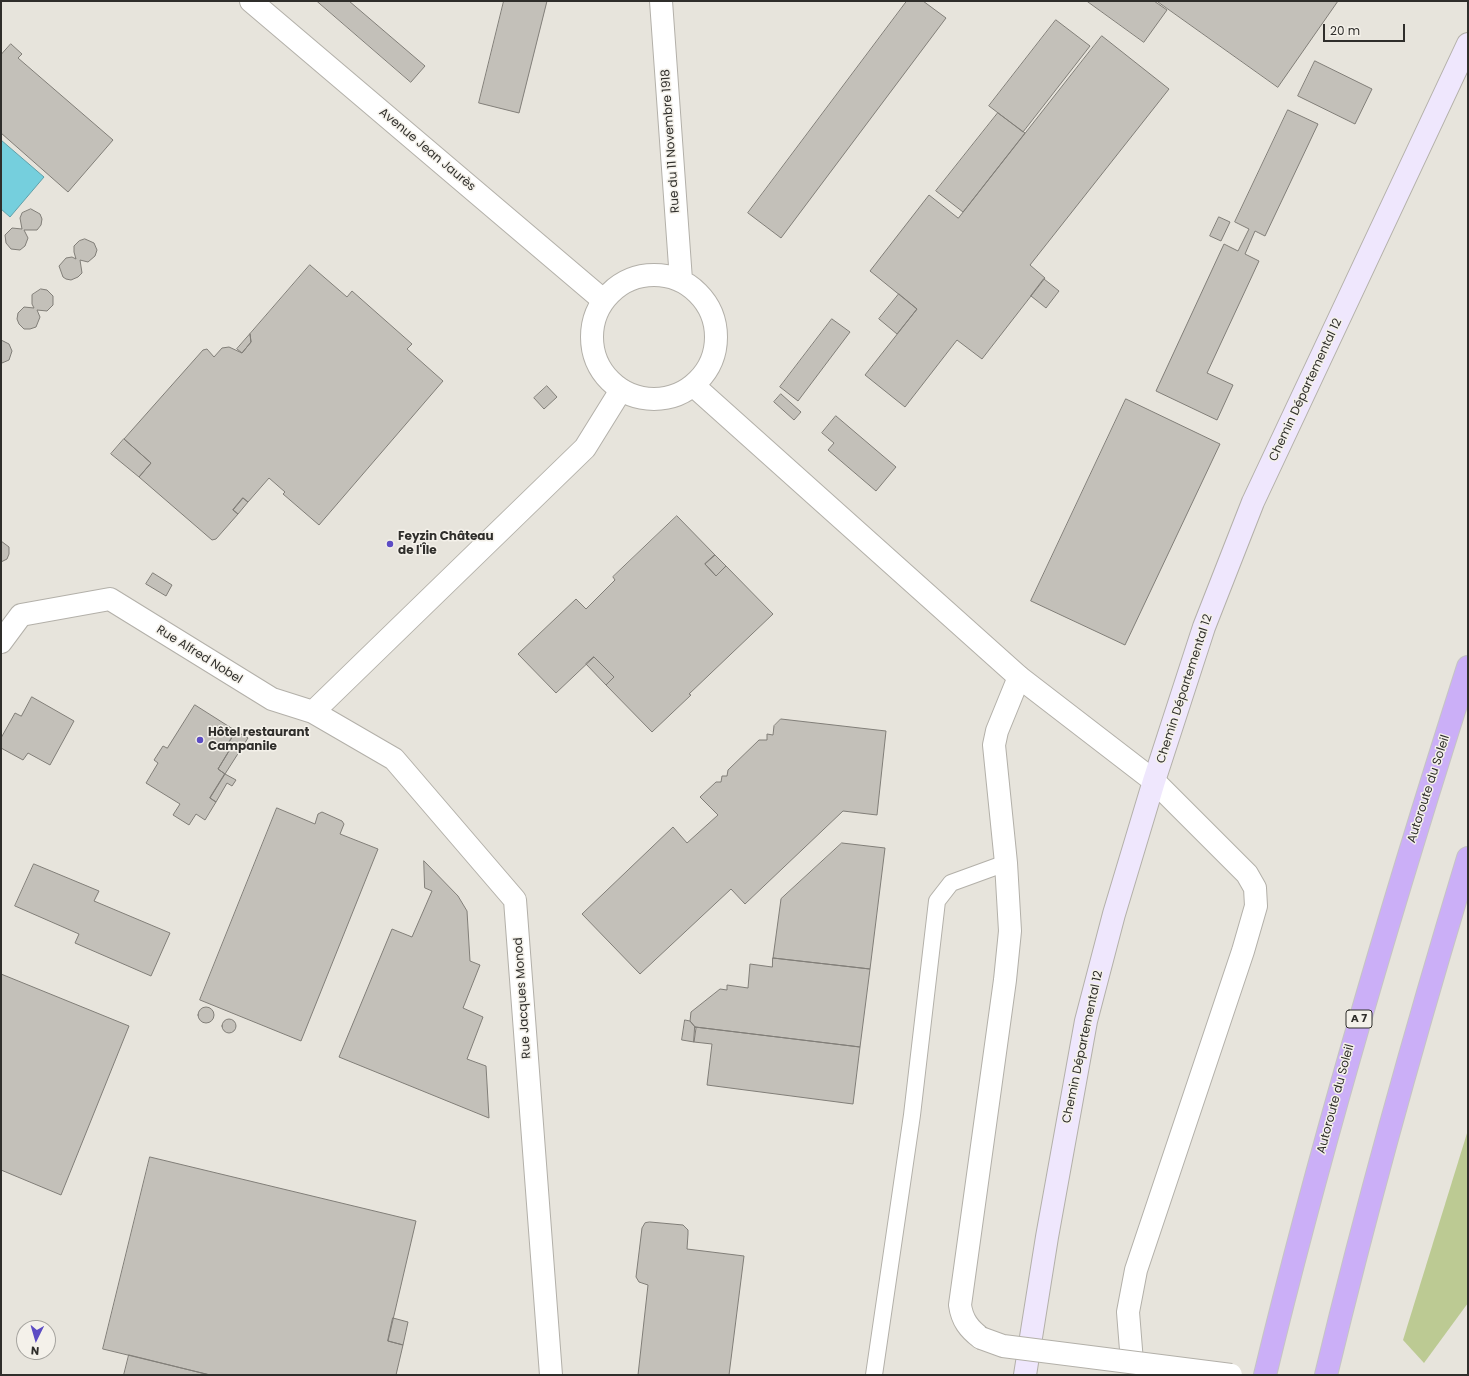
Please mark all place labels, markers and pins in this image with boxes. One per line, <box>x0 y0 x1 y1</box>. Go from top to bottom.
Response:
place label: Feyzin Château de l'Île <box>398 530 494 558</box>
marker: Feyzin Château de l'Île <box>385 539 395 549</box>
place label: Hôtel restaurant Campanile <box>208 726 309 754</box>
marker: Hôtel restaurant Campanile <box>195 735 205 745</box>

